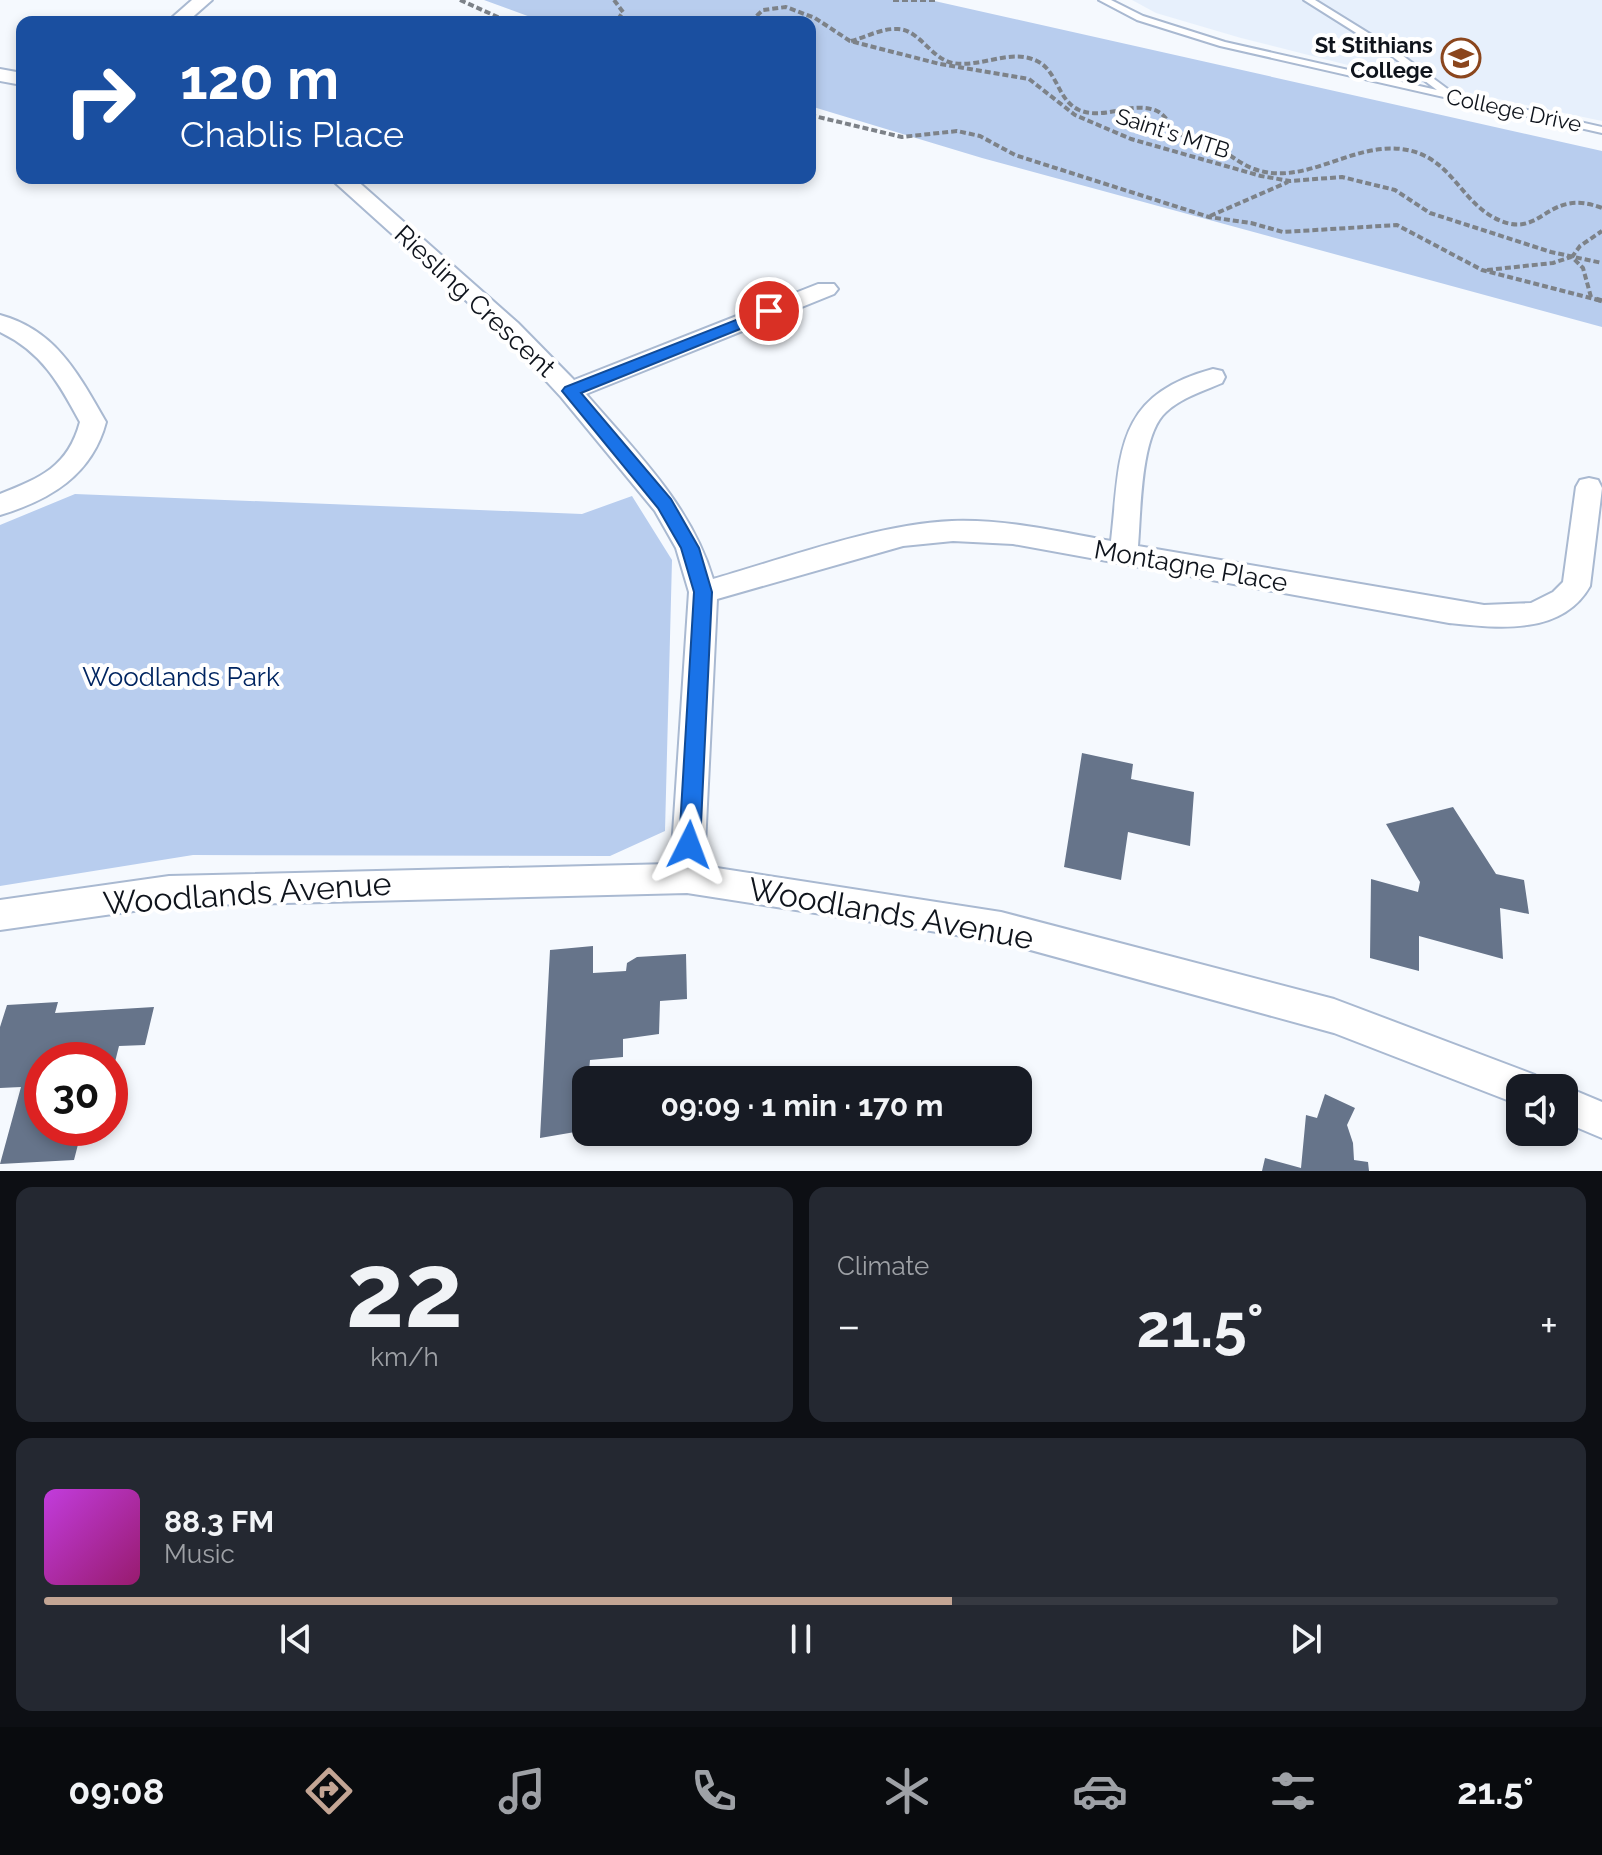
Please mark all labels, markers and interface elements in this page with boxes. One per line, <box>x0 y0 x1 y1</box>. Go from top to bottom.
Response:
place label: St Stithians College <box>1315 32 1433 83</box>
school or university icon: St Stithians College <box>1440 37 1482 79</box>
text: 120 m <box>180 46 339 112</box>
icon: right <box>48 48 152 152</box>
street label: College Drive <box>1444 83 1584 137</box>
street label: Saint's MTB <box>1113 102 1233 164</box>
text: Chablis Place <box>180 113 404 155</box>
street label: Riesling Crescent <box>389 219 562 383</box>
pin <box>735 277 803 345</box>
icon: arrive <box>747 289 791 333</box>
street label: Montagne Place <box>1092 534 1290 598</box>
park label: Woodlands Park <box>82 662 280 692</box>
position arrow <box>647 803 731 887</box>
street label: Woodlands Avenue <box>102 864 392 922</box>
street label: Woodlands Avenue <box>746 870 1036 956</box>
speed limit sign: 30 <box>24 1042 128 1146</box>
map controls <box>1506 1074 1578 1146</box>
button: sound <box>1506 1074 1578 1146</box>
text: 09:09 · 1 min · 170 m <box>661 1088 943 1123</box>
text: 22 <box>346 1229 463 1351</box>
text: Climate <box>837 1251 929 1281</box>
text: 21.5° <box>1137 1291 1264 1361</box>
text: − <box>837 1300 861 1351</box>
text: + <box>1540 1300 1558 1351</box>
text: km/h <box>370 1342 439 1372</box>
text: 88.3 FM <box>164 1504 274 1539</box>
text: Music <box>164 1539 235 1569</box>
icon: previous <box>274 1617 318 1661</box>
icon: pause <box>779 1617 823 1661</box>
icon: next <box>1284 1617 1328 1661</box>
icon: directions <box>301 1763 357 1819</box>
icon: music <box>494 1763 550 1819</box>
icon: phone <box>686 1763 742 1819</box>
icon: climate <box>879 1763 935 1819</box>
icon: car <box>1072 1763 1128 1819</box>
icon: filters <box>1265 1763 1321 1819</box>
text: 09:08 <box>68 1770 164 1812</box>
text: 21.5° <box>1457 1770 1534 1812</box>

